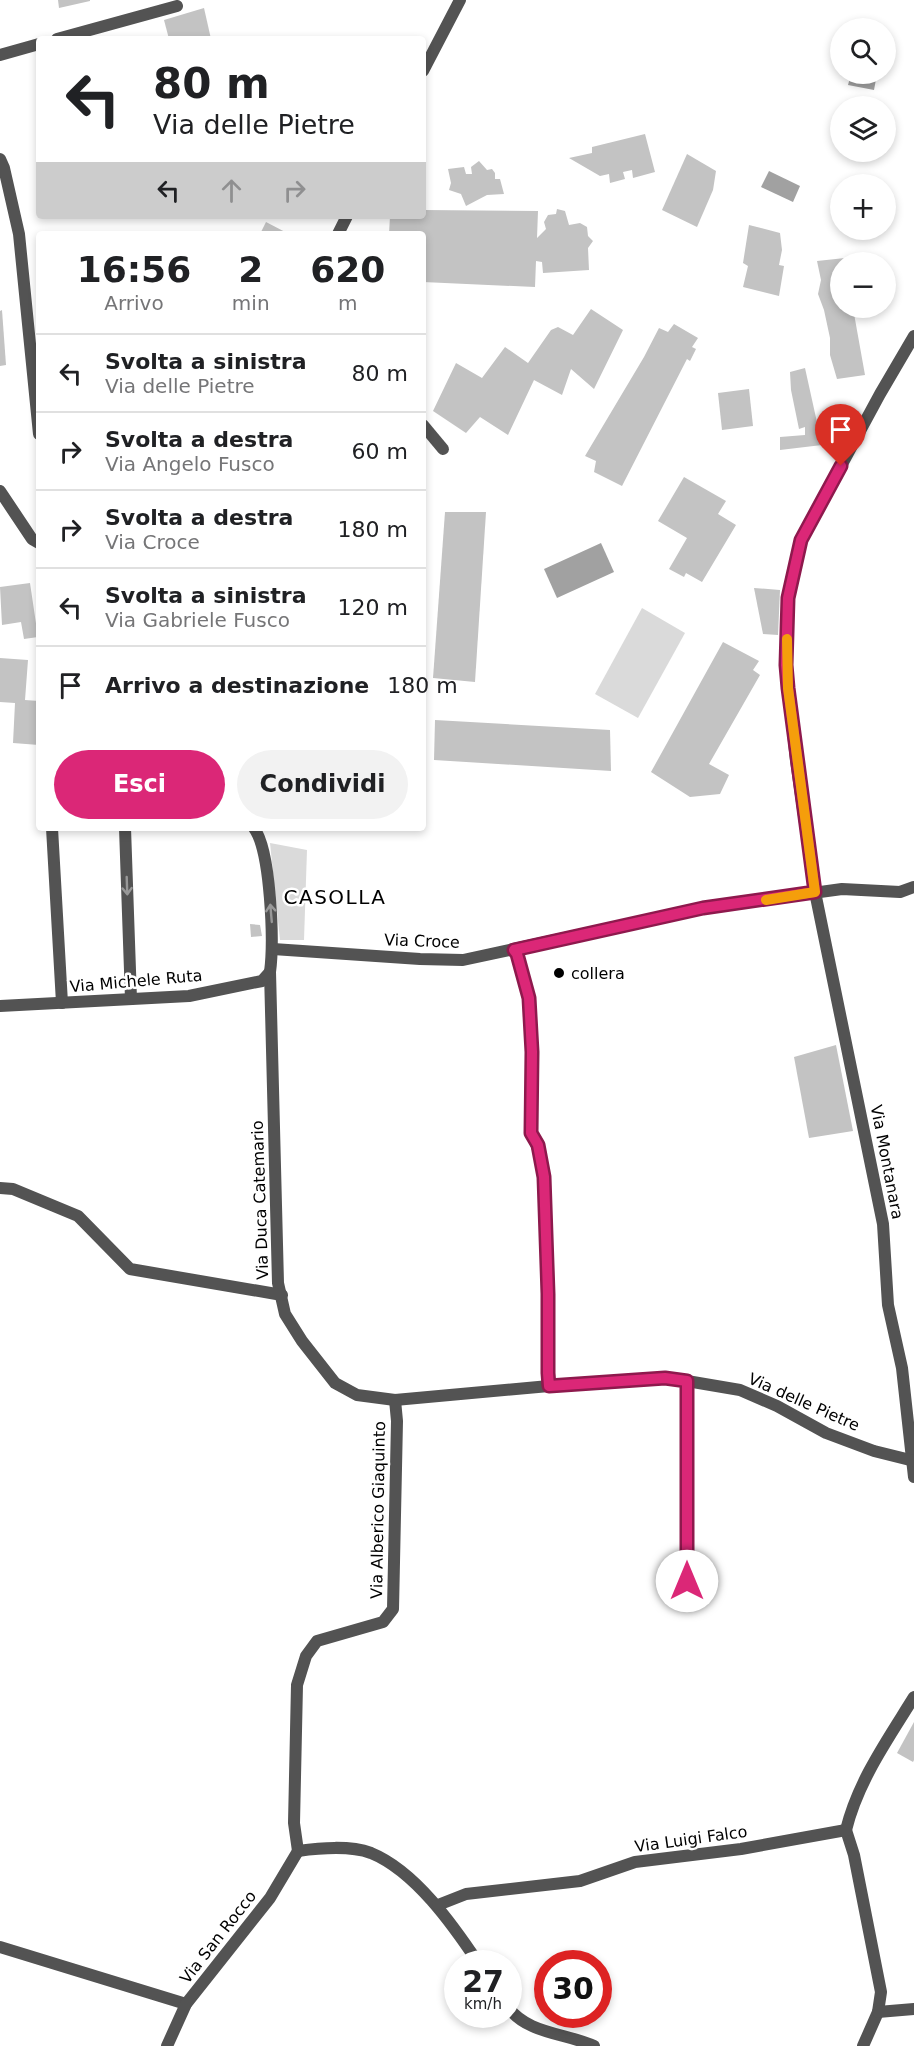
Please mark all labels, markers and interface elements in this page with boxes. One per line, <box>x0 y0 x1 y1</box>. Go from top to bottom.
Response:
map controls <box>830 18 896 318</box>
button: search <box>830 18 896 84</box>
text: 80 m <box>153 59 270 108</box>
icon: left <box>54 60 132 138</box>
button: layers <box>830 96 896 162</box>
text: Via delle Pietre <box>153 109 355 140</box>
icon: left <box>152 174 185 207</box>
icon: ahead <box>215 174 248 207</box>
icon: right <box>278 174 311 207</box>
button: + <box>830 174 896 240</box>
text: 16:56 <box>77 249 191 290</box>
text: 2 <box>238 249 263 290</box>
text: 620 <box>310 249 385 290</box>
button: − <box>830 252 896 318</box>
text: Arrivo <box>104 291 164 315</box>
text: min <box>232 291 270 315</box>
text: m <box>338 291 358 315</box>
text: Svolta a sinistra <box>105 349 307 374</box>
icon: left <box>54 357 87 390</box>
text: 80 m <box>352 361 408 386</box>
text: Via delle Pietre <box>105 374 255 398</box>
pin <box>815 404 866 466</box>
icon: arrive <box>824 413 857 446</box>
text: Svolta a destra <box>105 427 293 452</box>
icon: right <box>54 435 87 468</box>
text: 60 m <box>352 439 408 464</box>
text: Via Angelo Fusco <box>105 452 275 476</box>
text: Svolta a destra <box>105 505 293 530</box>
icon: right <box>54 513 87 546</box>
text: 180 m <box>338 517 408 542</box>
text: Via Croce <box>105 530 200 554</box>
text: Svolta a sinistra <box>105 583 307 608</box>
icon: left <box>54 591 87 624</box>
text: 120 m <box>338 595 408 620</box>
text: Via Gabriele Fusco <box>105 608 290 632</box>
icon: arrive <box>54 669 87 702</box>
text: Arrivo a destinazione <box>105 673 369 698</box>
text: 180 m <box>387 673 458 698</box>
button: Esci <box>54 750 225 819</box>
button: Condividi <box>237 750 408 819</box>
one-way arrow <box>121 876 132 896</box>
district label: CASOLLA <box>283 885 387 909</box>
one-way arrow <box>265 904 276 924</box>
street label: Via Croce <box>384 930 460 952</box>
place label: collera <box>571 964 625 983</box>
street label: Via Michele Ruta <box>69 966 203 996</box>
marker: collera <box>552 966 566 980</box>
street label: Via Montanara <box>867 1103 907 1221</box>
street label: Via Duca Catemario <box>248 1120 272 1280</box>
street label: Via delle Pietre <box>745 1369 863 1435</box>
street label: Via Alberico Giaquinto <box>367 1421 389 1599</box>
position arrow <box>655 1549 719 1613</box>
street label: Via Luigi Falco <box>634 1822 748 1856</box>
street label: Via San Rocco <box>176 1887 260 1987</box>
speed limit sign: 30 <box>534 1950 612 2028</box>
text: 27 <box>462 1964 504 1999</box>
text: km/h <box>464 1995 502 2013</box>

